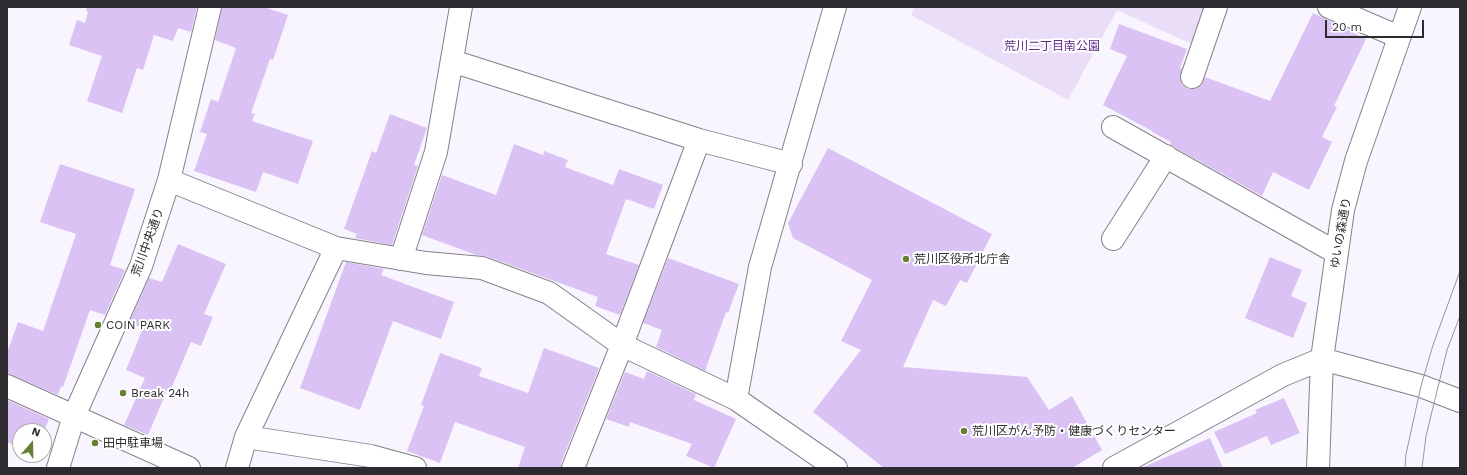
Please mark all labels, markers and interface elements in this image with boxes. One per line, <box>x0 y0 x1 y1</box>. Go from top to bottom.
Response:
scale bar <box>1327 12 1426 38</box>
text: 20 m <box>1332 20 1362 34</box>
park label: 荒川二丁目南公園 <box>1004 39 1100 53</box>
street label: ゆいの森通り <box>1328 196 1354 270</box>
street label: 荒川中央通り <box>129 206 167 278</box>
place label: 荒川区役所北庁舎 <box>914 252 1010 266</box>
marker: 荒川区役所北庁舎 <box>901 254 911 264</box>
place label: COIN PARK <box>106 318 170 332</box>
marker: COIN PARK <box>93 320 103 330</box>
place label: Break 24h <box>131 386 190 400</box>
marker: Break 24h <box>118 388 128 398</box>
north arrow <box>12 423 52 463</box>
place label: 荒川区がん予防・健康づくりセンター <box>972 424 1176 438</box>
text: N <box>30 425 42 440</box>
marker: 荒川区がん予防・健康づくりセンター <box>959 426 969 436</box>
place label: 田中駐車場 <box>103 436 163 450</box>
marker: 田中駐車場 <box>90 438 100 448</box>

